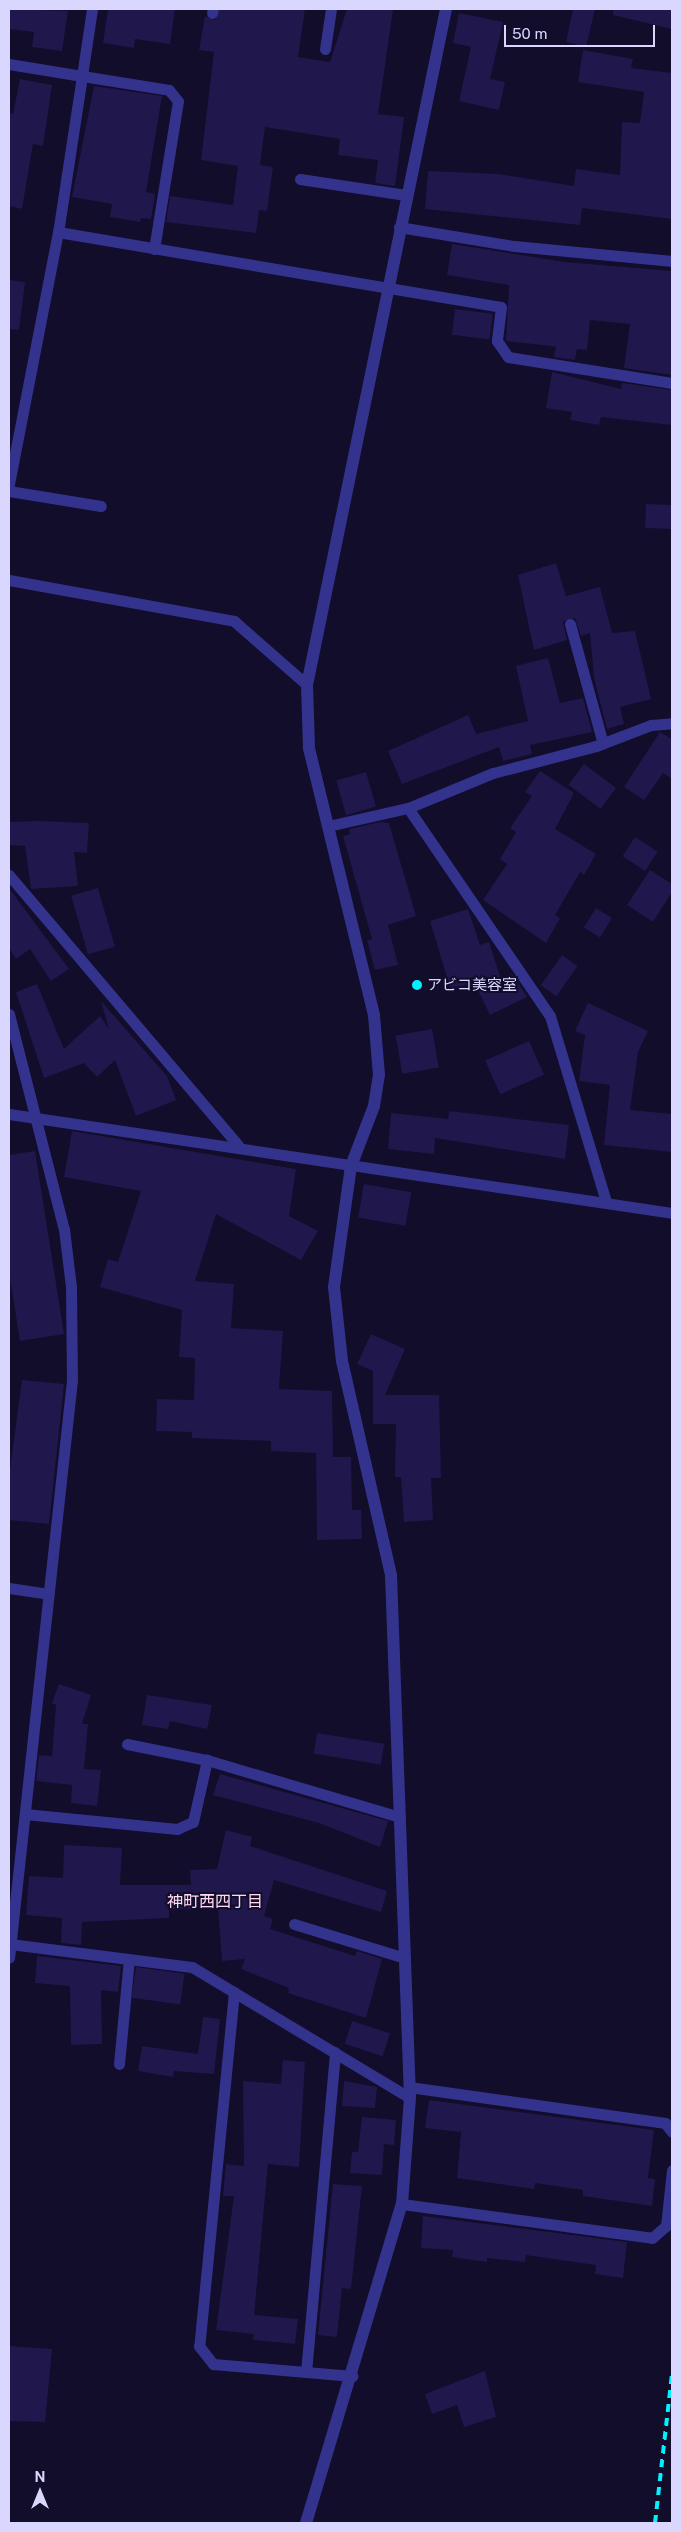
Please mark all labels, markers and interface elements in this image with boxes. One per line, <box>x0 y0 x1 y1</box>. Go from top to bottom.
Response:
scale bar <box>506 15 657 47</box>
text: 50 m <box>512 25 547 42</box>
place label: アビコ美容室 <box>427 976 517 994</box>
marker: アビコ美容室 <box>411 979 423 991</box>
district label: 神町西四丁目 <box>167 1892 263 1912</box>
north arrow <box>15 2467 65 2517</box>
text: N <box>35 2469 45 2485</box>

